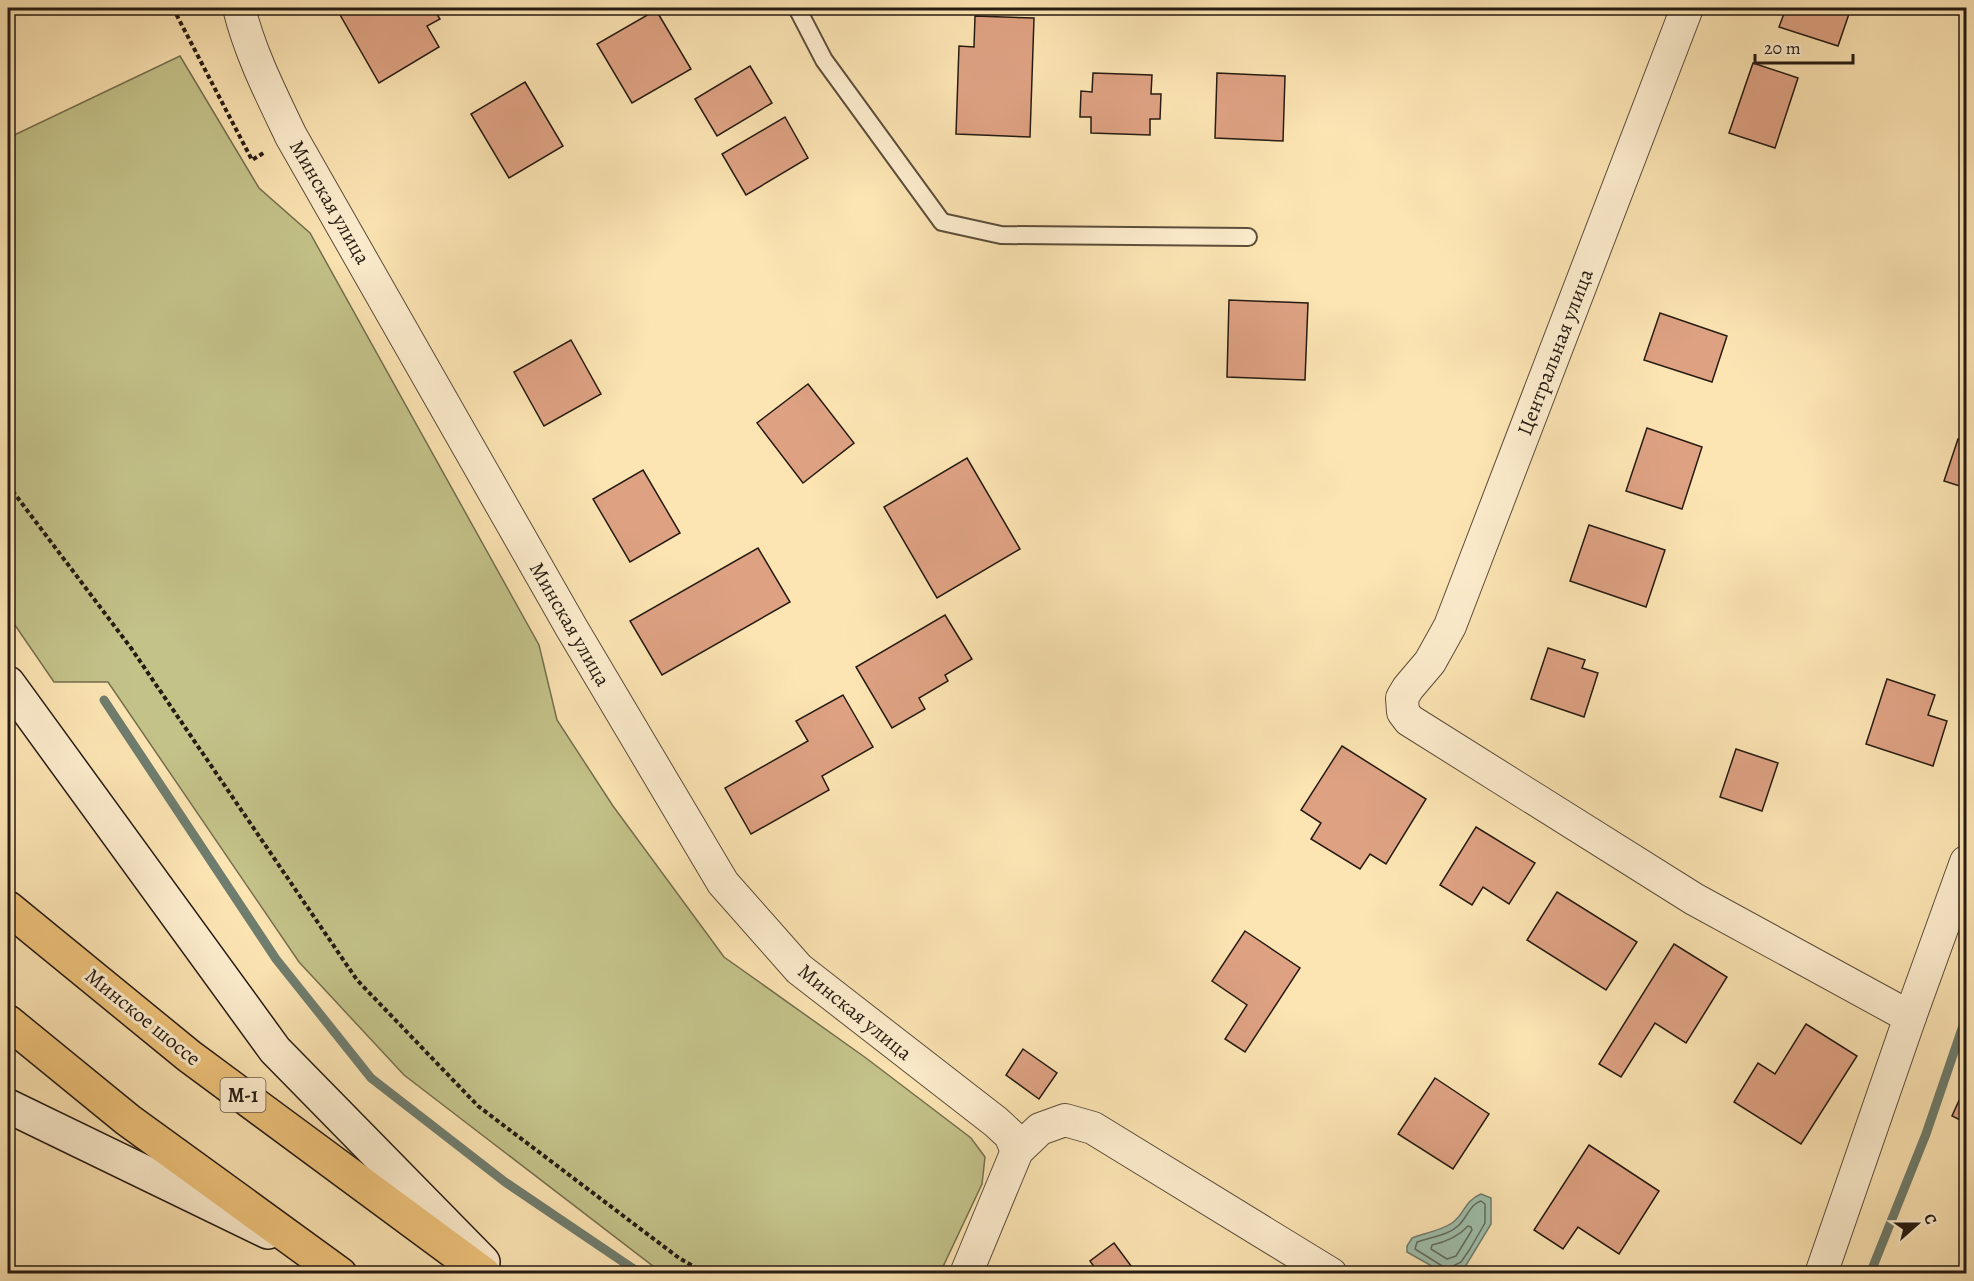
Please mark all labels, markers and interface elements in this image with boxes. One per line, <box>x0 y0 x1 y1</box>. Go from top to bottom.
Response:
scale bar <box>1755 27 1852 65</box>
text: 20 m <box>1764 36 1801 60</box>
street label: Минская улица <box>283 135 377 270</box>
street label: Центральная улица <box>1510 264 1600 439</box>
street label: Минская улица <box>523 557 617 692</box>
street label: Минская улица <box>792 957 918 1067</box>
street label: Минское шоссе <box>79 962 207 1072</box>
road number: М-1 <box>220 1078 266 1112</box>
north arrow <box>1887 1194 1947 1254</box>
text: С <box>1918 1210 1942 1228</box>

